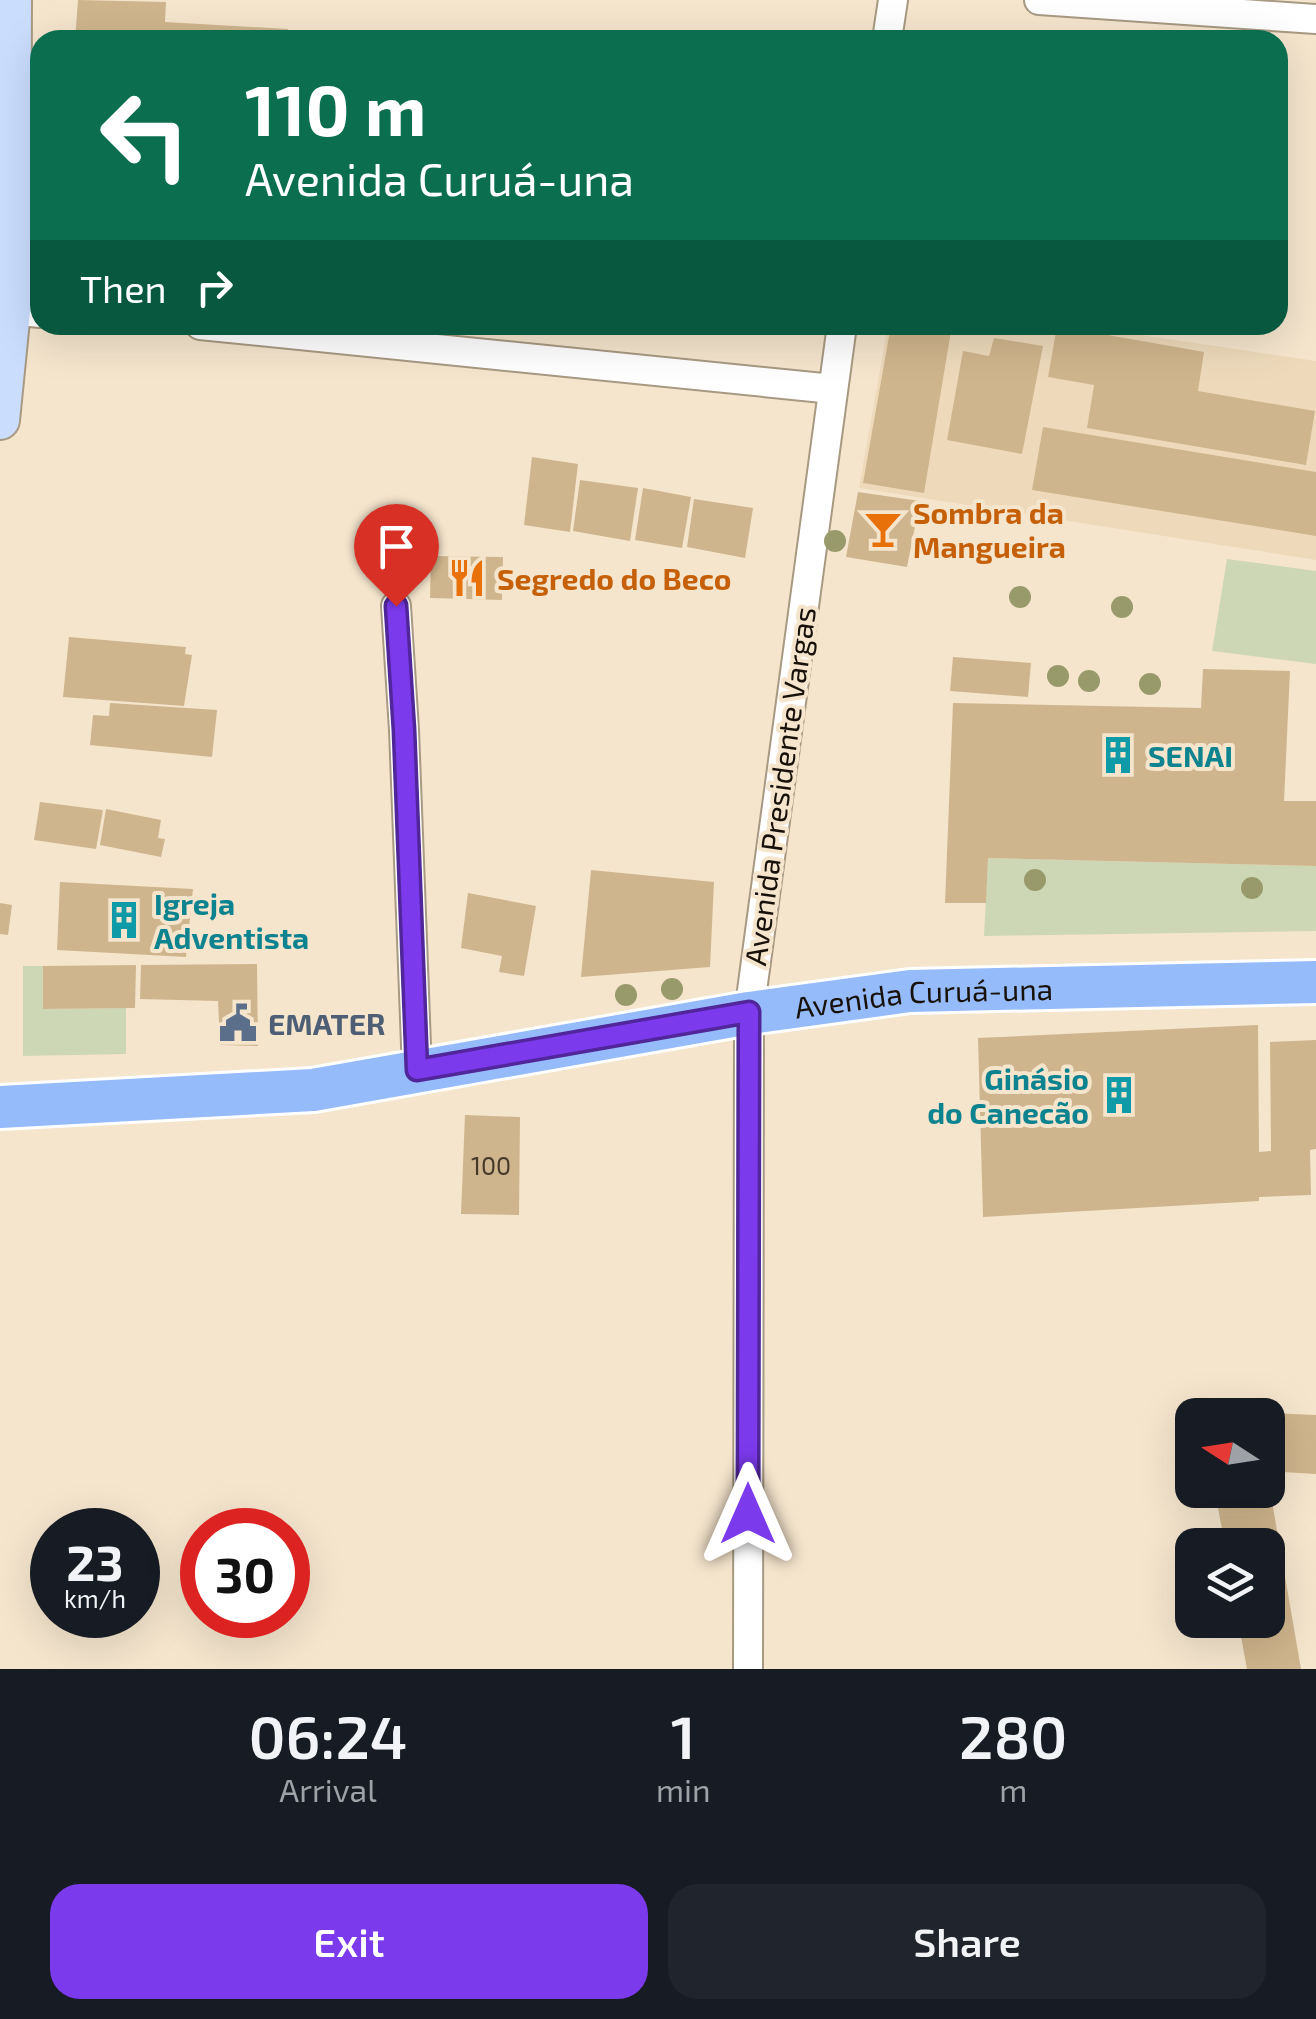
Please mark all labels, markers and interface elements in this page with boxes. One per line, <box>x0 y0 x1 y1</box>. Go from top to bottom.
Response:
text: 110 m <box>245 66 426 150</box>
icon: left <box>80 70 210 200</box>
text: Avenida Curuá-una <box>245 151 634 205</box>
icon: right <box>187 260 242 315</box>
text: Then <box>80 265 167 311</box>
place label: Sombra da Mangueira <box>913 494 1066 564</box>
pin <box>354 504 439 607</box>
bar icon: Sombra da Mangueira <box>862 508 904 550</box>
icon: arrive <box>369 519 424 574</box>
restaurant icon: Segredo do Beco <box>446 557 488 599</box>
place label: Segredo do Beco <box>497 560 731 596</box>
street label: Avenida Presidente Vargas <box>736 604 822 968</box>
building icon: SENAI <box>1097 734 1139 776</box>
place label: SENAI <box>1148 737 1233 773</box>
place label: Igreja Adventista <box>154 885 309 955</box>
building icon: Igreja Adventista <box>103 899 145 941</box>
street label: Avenida Curuá-una <box>792 970 1053 1025</box>
public building icon: EMATER <box>217 1002 259 1044</box>
place label: EMATER <box>268 1005 385 1041</box>
place label: Ginásio do Canecão <box>927 1060 1089 1130</box>
building icon: Ginásio do Canecão <box>1098 1074 1140 1116</box>
house number: 100 <box>471 1150 511 1180</box>
north arrow <box>1175 1398 1285 1508</box>
map controls <box>1175 1398 1285 1638</box>
position arrow <box>696 1462 800 1566</box>
speed limit sign: 30 <box>180 1508 310 1638</box>
button: layers <box>1175 1528 1285 1638</box>
text: 23 <box>66 1531 124 1591</box>
text: km/h <box>64 1583 126 1613</box>
text: 06:24 <box>248 1699 407 1771</box>
text: 1 <box>671 1699 696 1771</box>
text: 280 <box>959 1699 1068 1771</box>
text: Arrival <box>279 1770 377 1808</box>
text: min <box>656 1770 711 1808</box>
text: m <box>999 1770 1027 1808</box>
button: Exit <box>50 1884 648 1999</box>
button: Share <box>668 1884 1266 1999</box>

